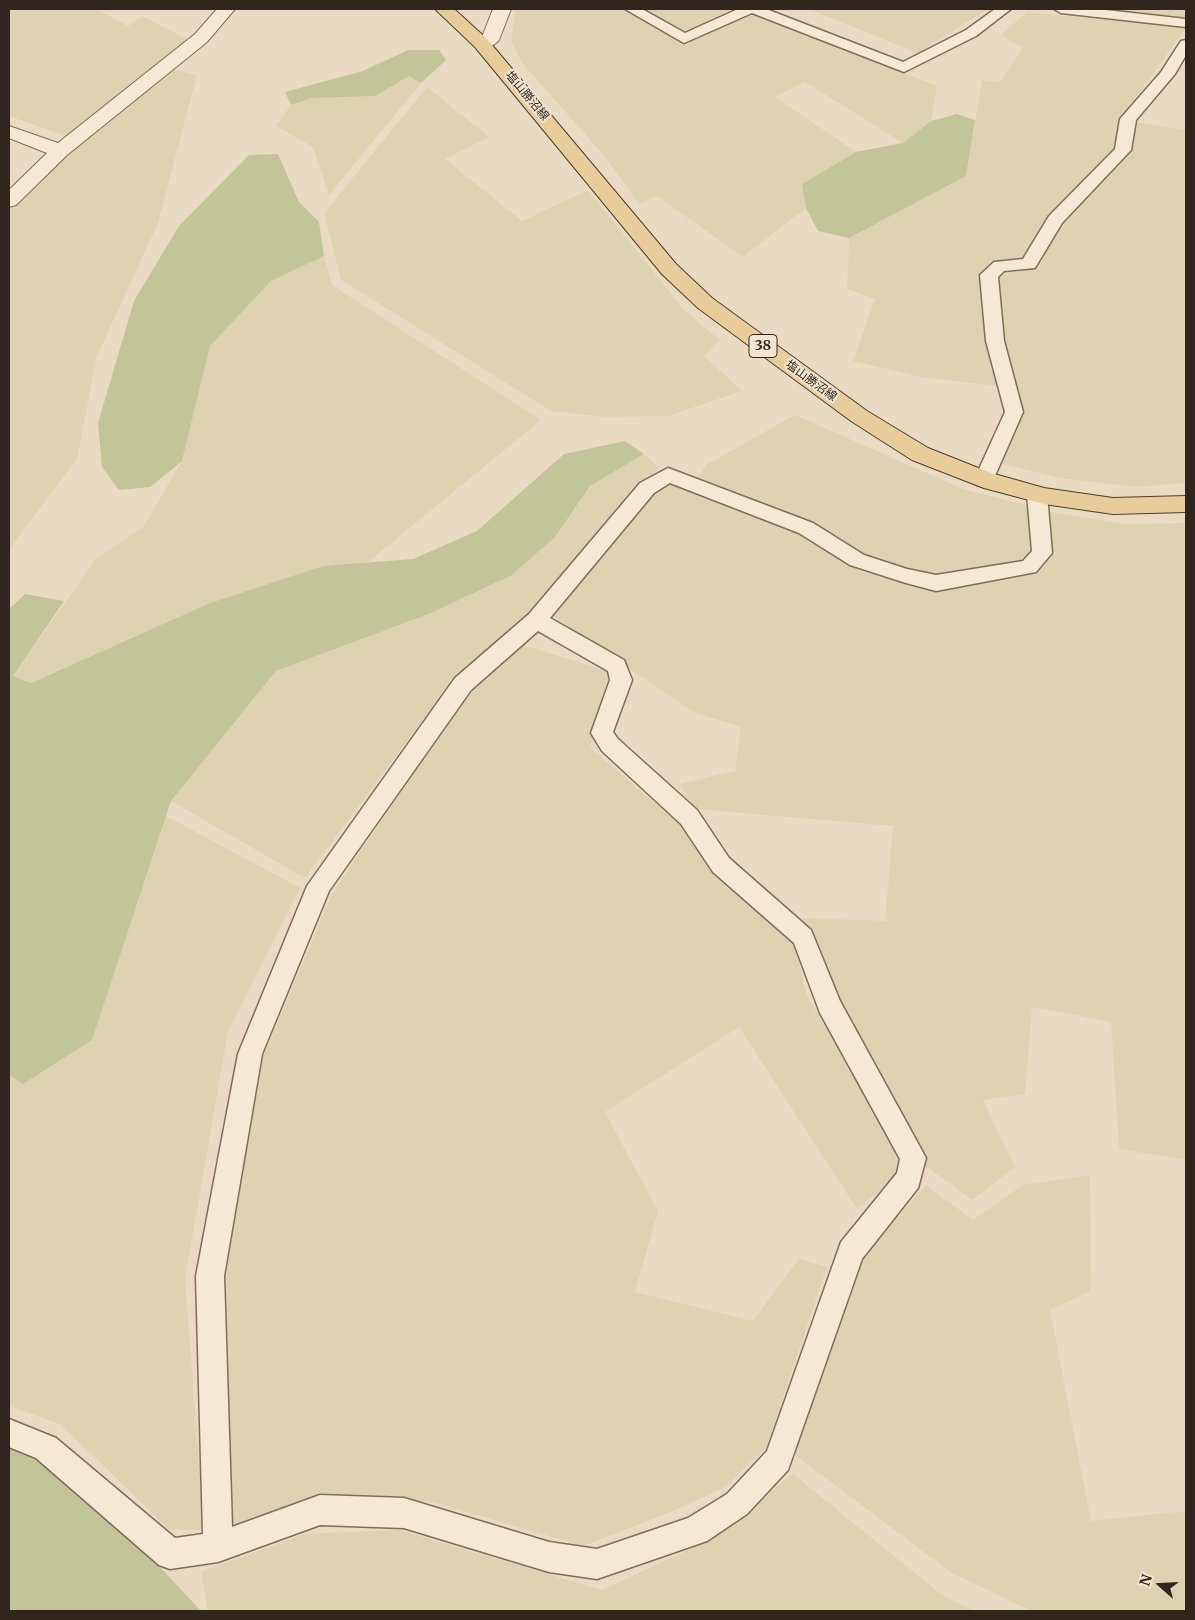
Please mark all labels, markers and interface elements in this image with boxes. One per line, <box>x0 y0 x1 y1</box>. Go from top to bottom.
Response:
street label: 塩山勝沼線 <box>502 68 552 124</box>
road number: 38 <box>749 334 777 358</box>
street label: 塩山勝沼線 <box>782 358 840 404</box>
north arrow <box>1135 1560 1185 1610</box>
text: N <box>1136 1572 1156 1588</box>

